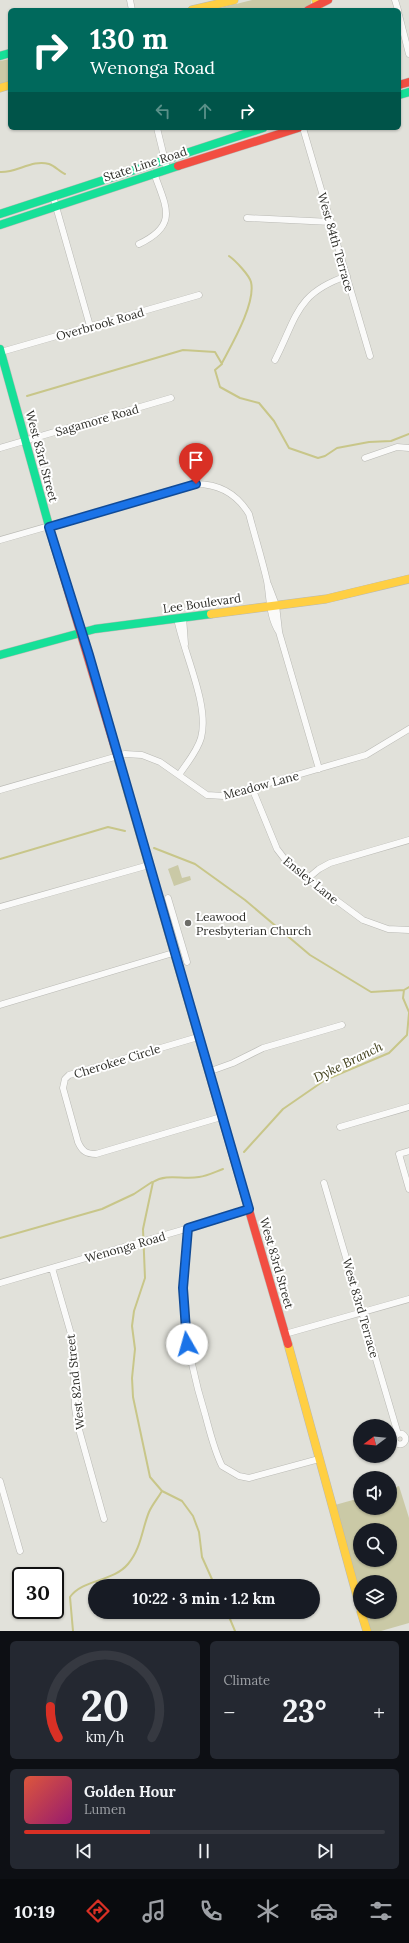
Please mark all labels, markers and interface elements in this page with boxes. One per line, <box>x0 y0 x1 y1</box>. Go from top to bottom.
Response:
text: 130 m <box>90 21 168 57</box>
icon: right <box>24 24 76 76</box>
text: Wenonga Road <box>90 56 215 79</box>
icon: left <box>152 100 174 122</box>
icon: ahead <box>194 100 216 122</box>
icon: right <box>236 100 258 122</box>
street label: State Line Road <box>101 143 189 185</box>
street label: West 84th Terrace <box>315 191 357 294</box>
street label: Overbrook Road <box>54 304 146 344</box>
street label: Sagamore Road <box>54 401 140 439</box>
street label: West 83rd Street <box>23 409 62 504</box>
pin <box>179 443 213 484</box>
icon: arrive <box>185 449 207 471</box>
street label: Lee Boulevard <box>162 590 242 616</box>
street label: Meadow Lane <box>222 768 301 802</box>
street label: Ensley Lane <box>280 853 342 907</box>
place label: Leawood Presbyterian Church <box>196 909 312 938</box>
marker: Leawood Presbyterian Church <box>183 918 193 928</box>
water label: Dyke Branch <box>311 1038 386 1086</box>
street label: Cherokee Circle <box>72 1041 163 1081</box>
street label: West 83rd Street <box>257 1216 297 1311</box>
street label: Wenonga Road <box>83 1228 167 1266</box>
street label: West 83rd Terrace <box>340 1256 383 1360</box>
position arrow <box>166 1323 208 1365</box>
street label: West 82nd Street <box>62 1333 87 1431</box>
north arrow <box>353 1419 397 1463</box>
map controls <box>353 1419 397 1619</box>
button: sound <box>353 1471 397 1515</box>
button: search <box>353 1523 397 1567</box>
speed limit sign: 30 <box>12 1567 64 1619</box>
button: layers <box>353 1575 397 1619</box>
text: 10:22 · 3 min · 1.2 km <box>133 1589 275 1608</box>
text: Climate <box>224 1672 270 1689</box>
text: 20 <box>80 1679 129 1732</box>
text: 23° <box>282 1692 326 1730</box>
text: − <box>224 1698 235 1726</box>
text: + <box>373 1698 385 1726</box>
text: km/h <box>85 1728 124 1747</box>
text: Golden Hour <box>84 1782 176 1801</box>
text: Lumen <box>84 1801 126 1818</box>
icon: previous <box>73 1840 95 1862</box>
icon: pause <box>193 1840 215 1862</box>
icon: next <box>314 1840 336 1862</box>
icon: directions <box>84 1897 112 1925</box>
icon: music <box>140 1897 168 1925</box>
icon: phone <box>197 1897 225 1925</box>
icon: climate <box>254 1897 282 1925</box>
icon: car <box>310 1897 338 1925</box>
icon: filters <box>367 1897 395 1925</box>
text: 10:19 <box>14 1900 55 1923</box>

